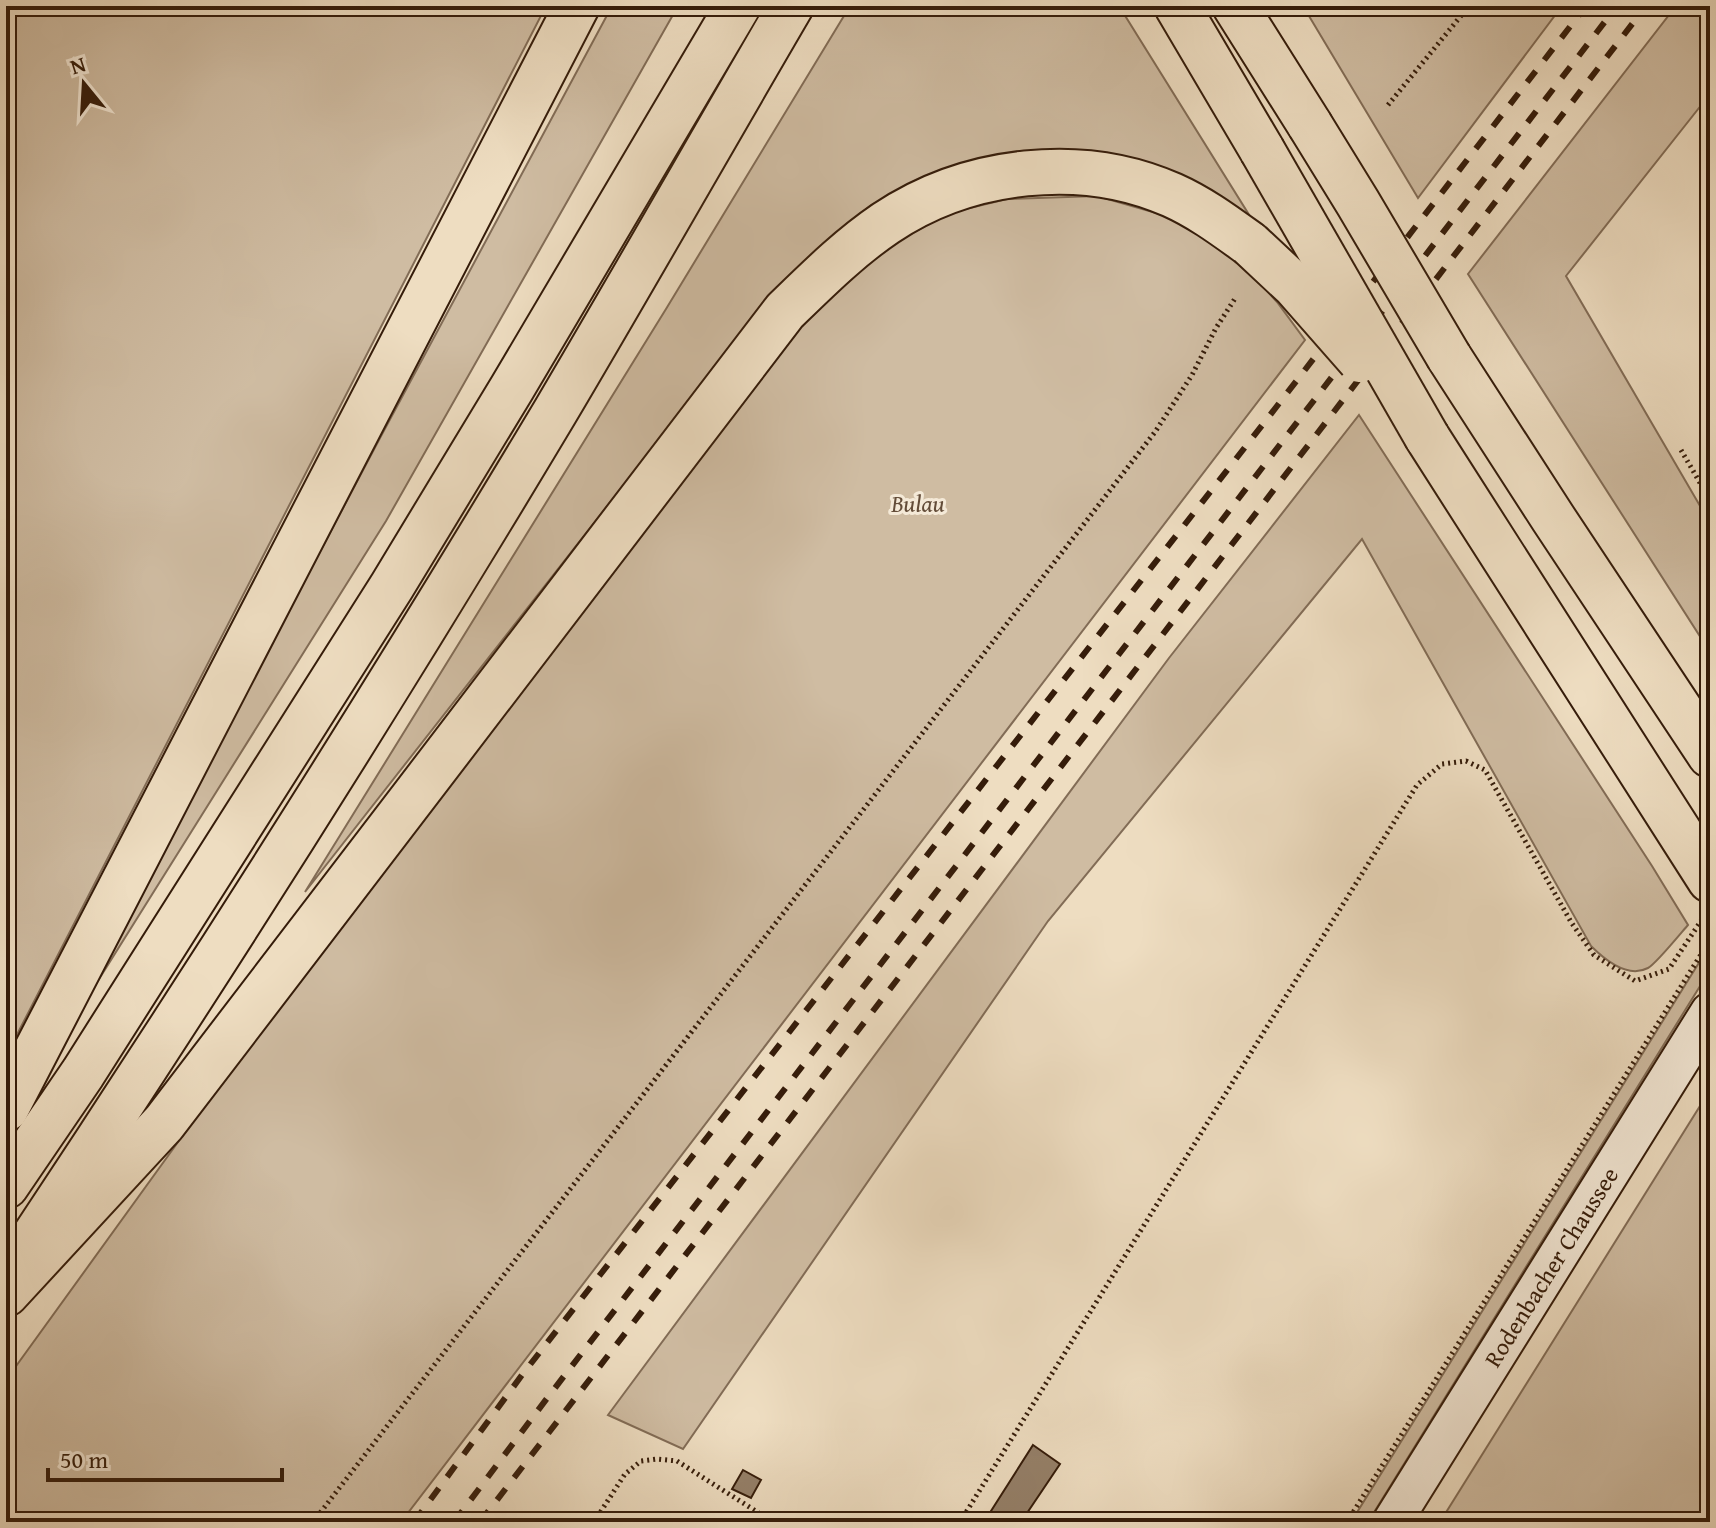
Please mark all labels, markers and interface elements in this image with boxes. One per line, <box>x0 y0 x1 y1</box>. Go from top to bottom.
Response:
north arrow <box>44 44 124 124</box>
text: N <box>66 47 90 82</box>
park label: Bulau <box>890 486 945 521</box>
street label: Rodenbacher Chaussee <box>1475 1160 1627 1374</box>
scale bar <box>48 1432 282 1482</box>
text: 50 m <box>60 1442 108 1477</box>

